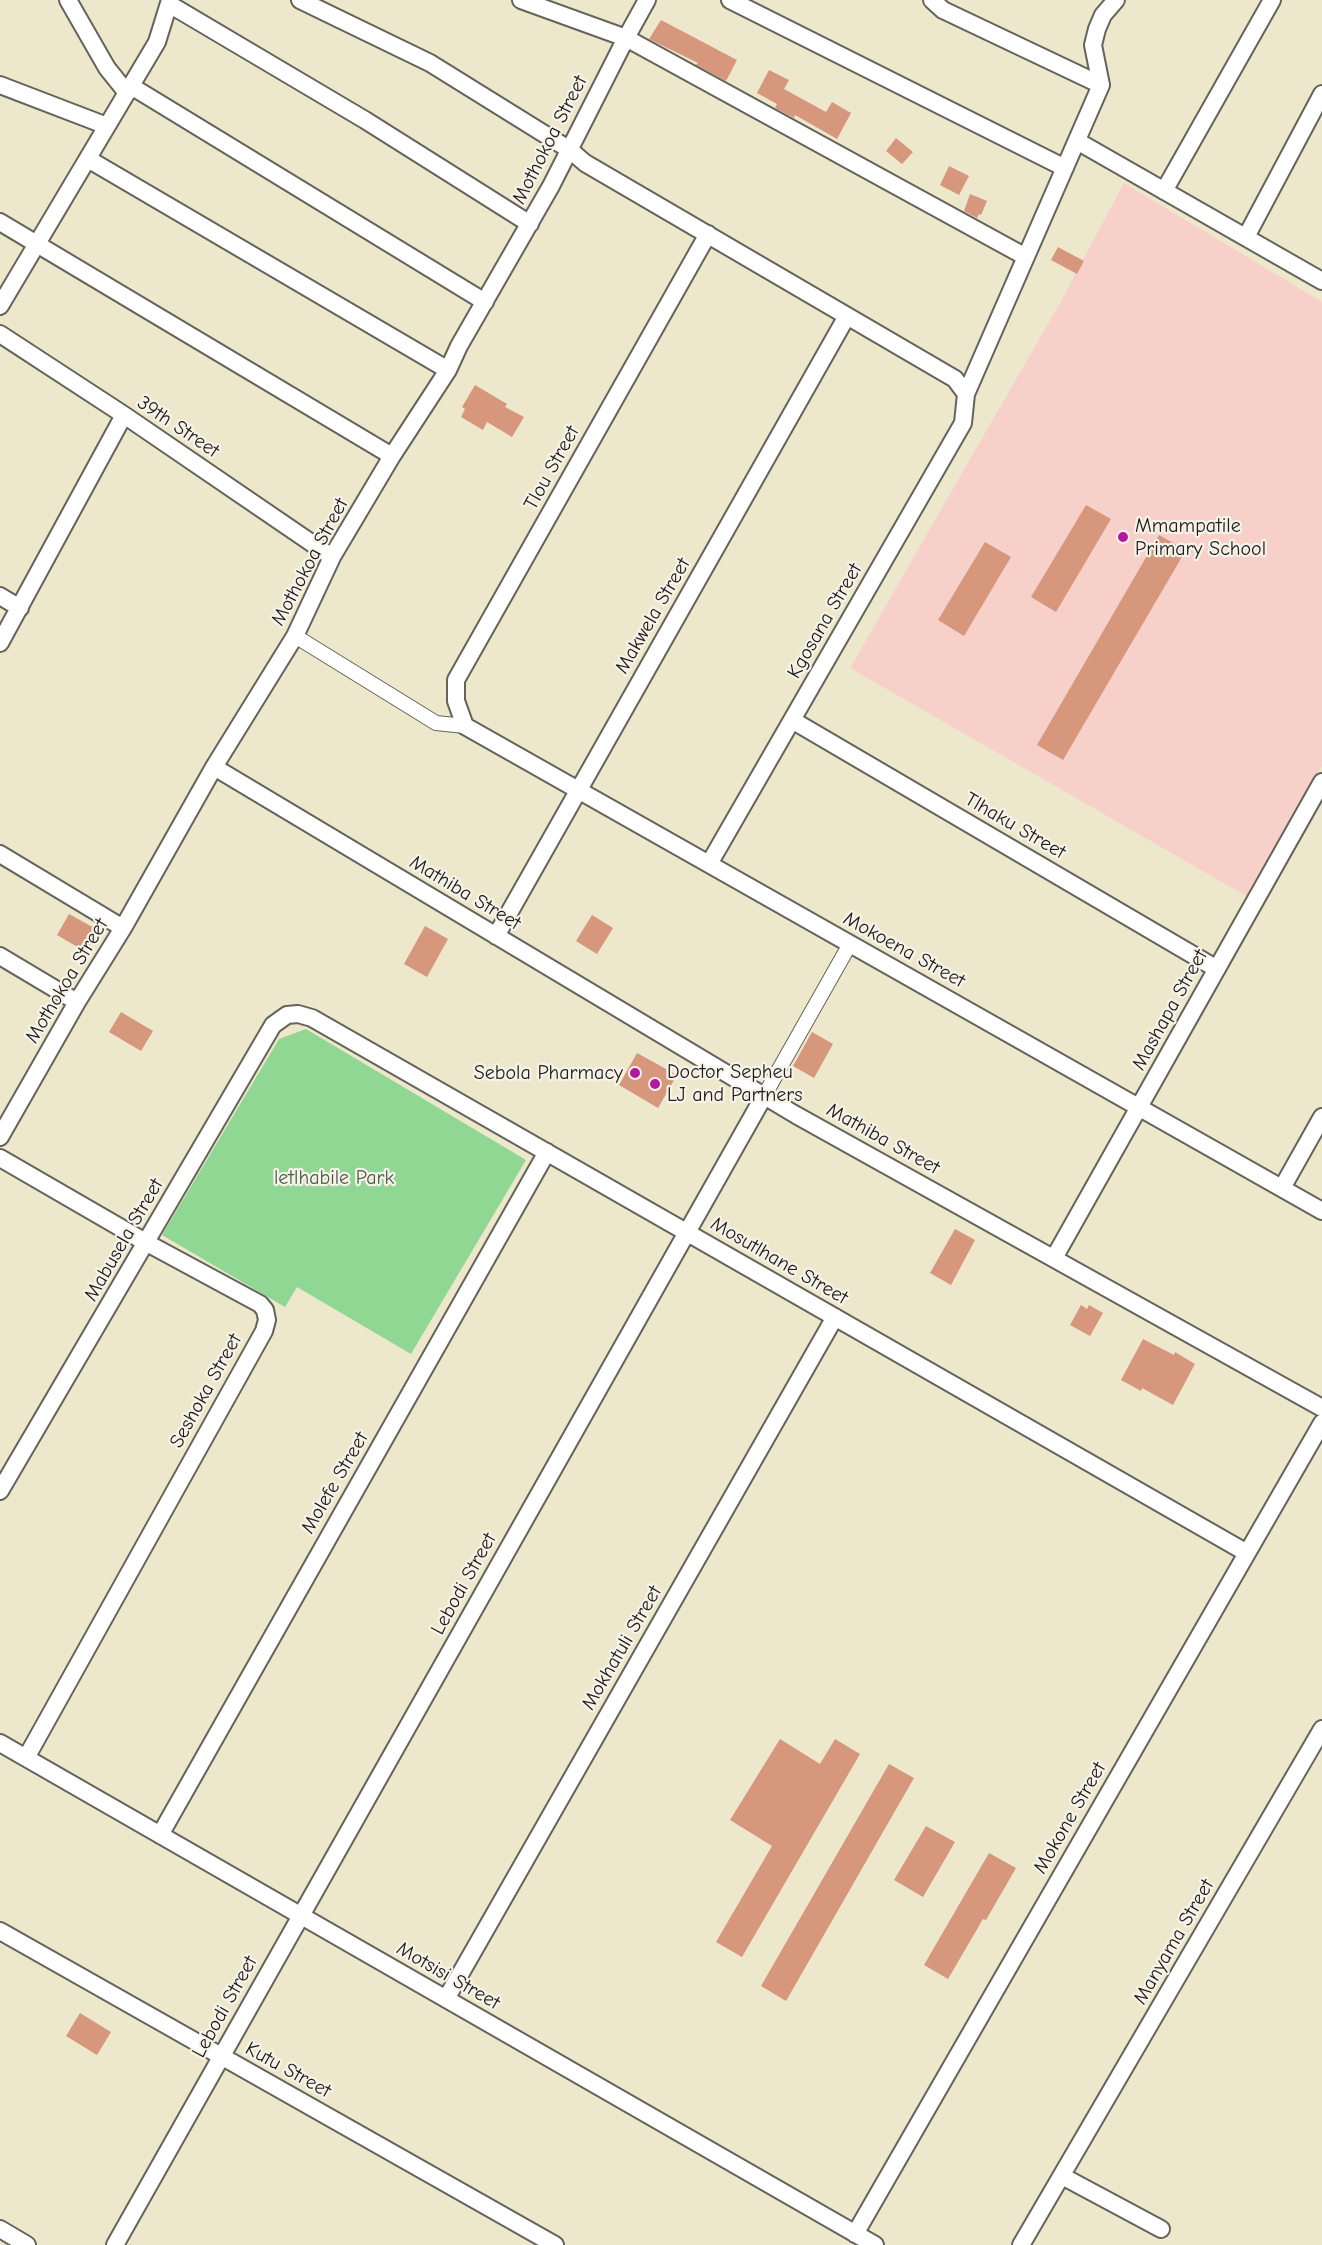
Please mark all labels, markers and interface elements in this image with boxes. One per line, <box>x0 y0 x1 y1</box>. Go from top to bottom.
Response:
street label: Mothokoa Street <box>507 72 593 208</box>
street label: 39th Street <box>132 391 224 463</box>
street label: Tlou Street <box>519 422 585 514</box>
street label: Mothokoa Street <box>266 494 354 630</box>
place label: Mmampatile Primary School <box>1135 514 1266 561</box>
marker: Mmampatile Primary School <box>1116 530 1130 544</box>
street label: Makwela Street <box>610 554 696 678</box>
street label: Kgosana Street <box>782 559 868 683</box>
street label: Tlhaku Street <box>960 787 1070 865</box>
street label: Mathiba Street <box>405 850 525 936</box>
street label: Mokoena Street <box>839 907 969 993</box>
street label: Mothokoa Street <box>20 914 114 1048</box>
street label: Mashapa Street <box>1127 946 1213 1074</box>
place label: Doctor Sepheu LJ and Partners <box>667 1060 803 1107</box>
place label: Sebola Pharmacy <box>474 1061 623 1085</box>
marker: Sebola Pharmacy <box>628 1066 642 1080</box>
marker: Doctor Sepheu LJ and Partners <box>648 1077 662 1091</box>
street label: Mathiba Street <box>822 1098 944 1180</box>
park label: letlhabile Park <box>274 1166 394 1190</box>
street label: Mabusela Street <box>79 1174 169 1306</box>
street label: Mosutlhane Street <box>706 1212 852 1310</box>
street label: Seshoka Street <box>165 1330 247 1452</box>
street label: Molefe Street <box>296 1428 374 1538</box>
street label: Lebodi Street <box>426 1529 502 1639</box>
street label: Mokhatuli Street <box>577 1582 667 1714</box>
street label: Mokone Street <box>1028 1758 1112 1878</box>
street label: Manyama Street <box>1128 1875 1220 2009</box>
street label: Motsisi Street <box>392 1937 504 2015</box>
street label: Lebodi Street <box>187 1952 263 2062</box>
street label: Kutu Street <box>241 2037 335 2103</box>

